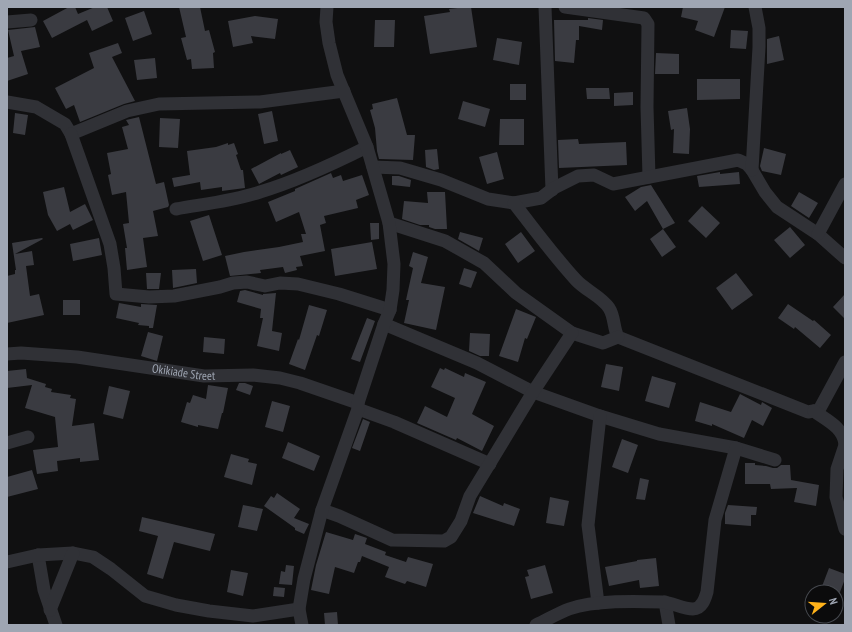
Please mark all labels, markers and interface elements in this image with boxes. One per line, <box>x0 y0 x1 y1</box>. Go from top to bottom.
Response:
street label: Okikiade Street <box>151 360 216 383</box>
north arrow <box>804 584 844 624</box>
text: N <box>826 596 841 606</box>

